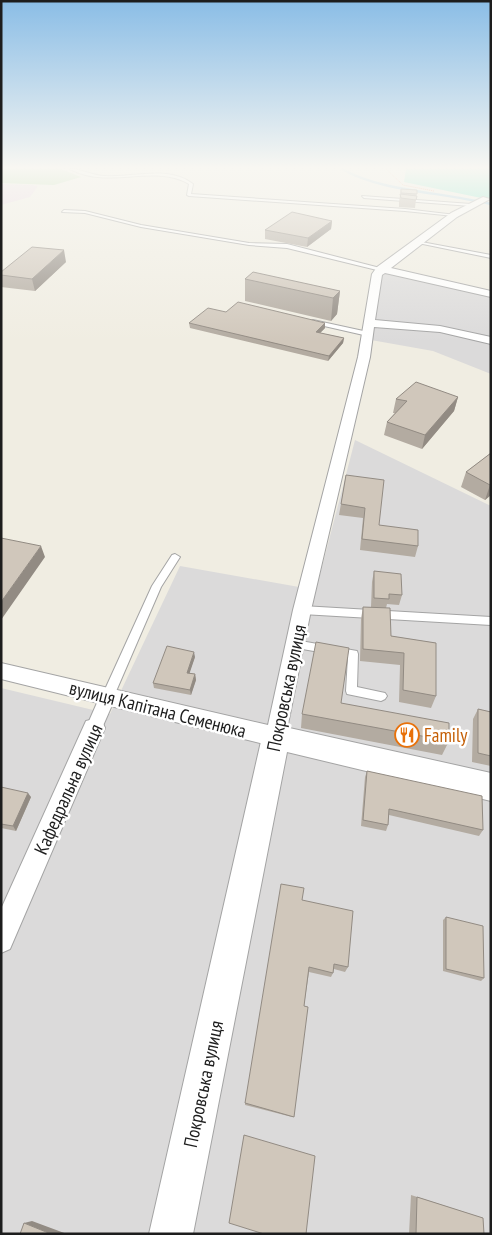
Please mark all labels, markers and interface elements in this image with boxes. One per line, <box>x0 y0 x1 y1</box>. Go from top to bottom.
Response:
street label: Покровська вулиця <box>261 622 311 754</box>
street label: вулиця Капітана Семенюка <box>67 675 249 743</box>
street label: Кафедральна вулиця <box>28 720 108 858</box>
restaurant icon: Family <box>394 722 420 748</box>
place label: Family <box>424 723 468 747</box>
street label: Покровська вулиця <box>178 1018 228 1150</box>

